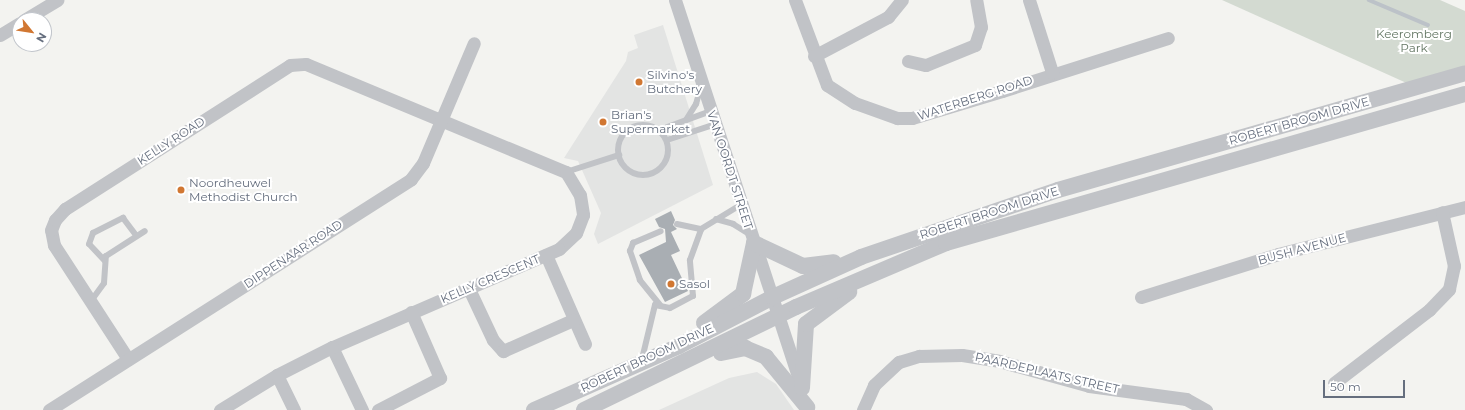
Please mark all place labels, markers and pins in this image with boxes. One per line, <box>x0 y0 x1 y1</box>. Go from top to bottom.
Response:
place label: Silvino's Butchery <box>647 68 702 96</box>
marker: Silvino's Butchery <box>634 77 644 87</box>
place label: Brian's Supermarket <box>611 108 690 136</box>
marker: Brian's Supermarket <box>598 117 608 127</box>
place label: Noordheuwel Methodist Church <box>189 176 298 204</box>
marker: Noordheuwel Methodist Church <box>176 185 186 195</box>
place label: Sasol <box>679 277 710 291</box>
marker: Sasol <box>666 279 676 289</box>

